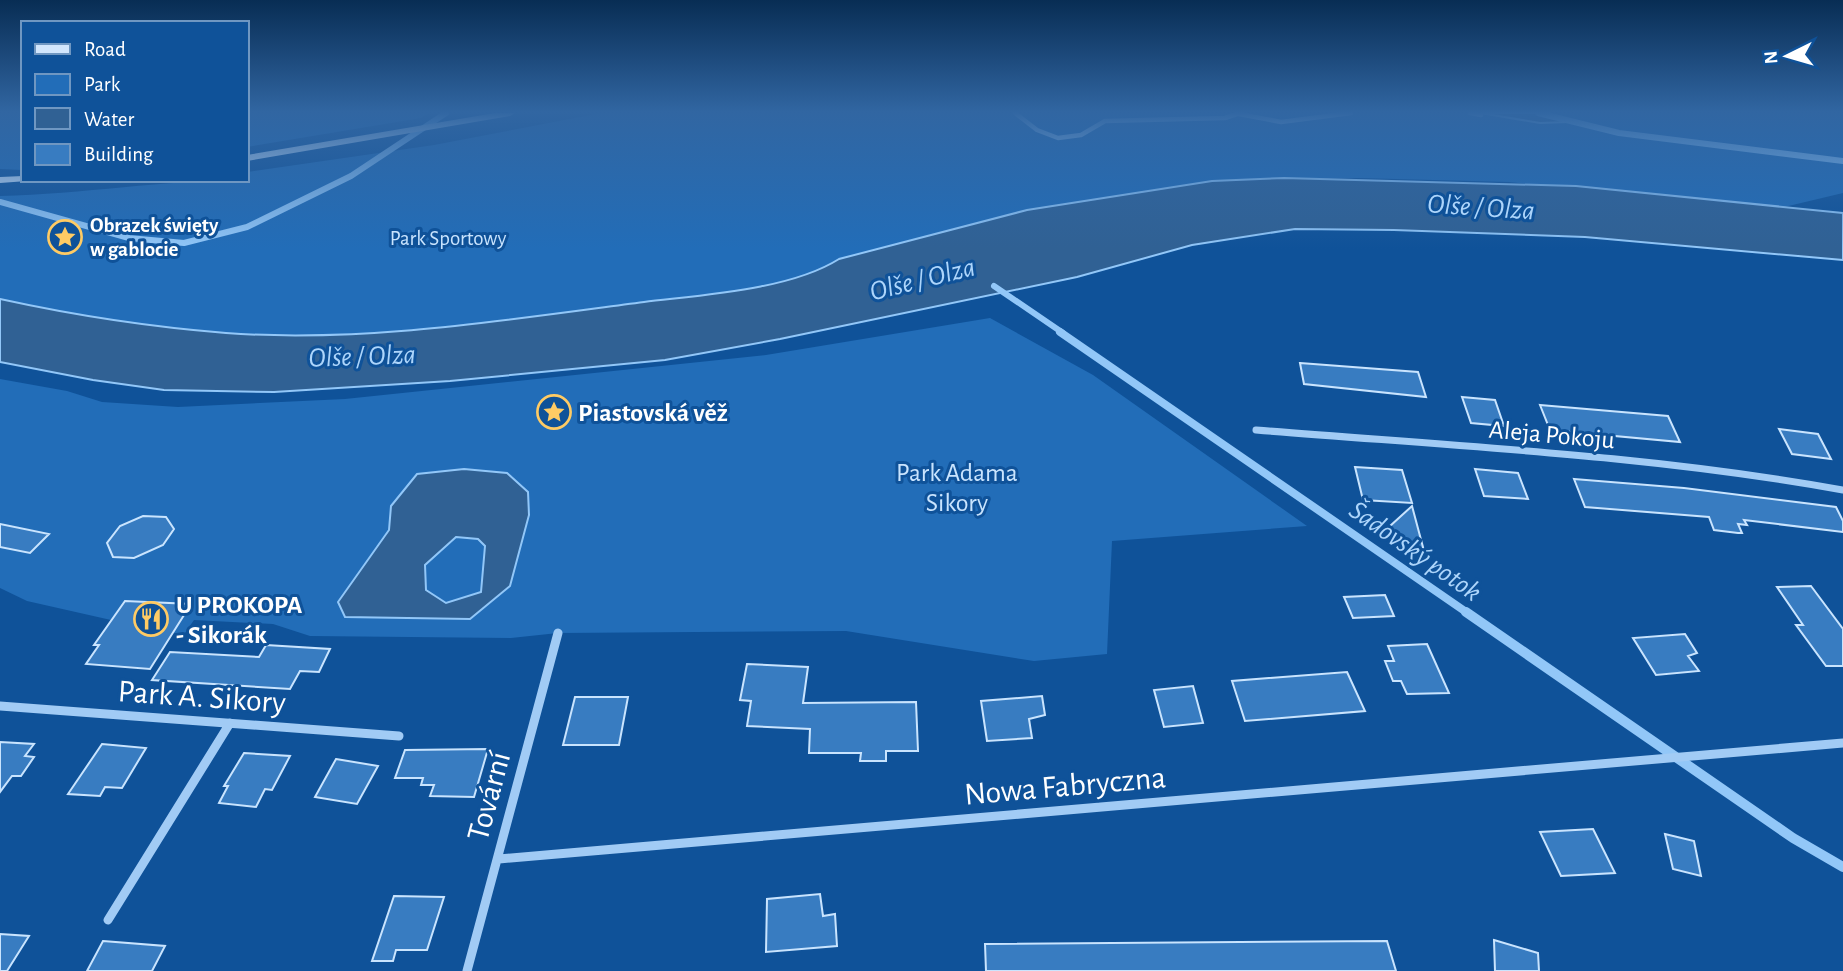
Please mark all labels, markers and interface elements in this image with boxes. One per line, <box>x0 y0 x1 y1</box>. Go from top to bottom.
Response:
legend <box>21 21 248 182</box>
north arrow <box>1752 21 1822 91</box>
text: Road <box>84 39 126 60</box>
text: N <box>1762 50 1782 65</box>
text: Park <box>84 74 121 95</box>
text: Water <box>84 109 134 130</box>
text: Building <box>84 144 154 165</box>
water label: Olše / Olza <box>1426 190 1535 226</box>
place label: Obrazek święty w gablocie <box>90 215 219 260</box>
place icon: Obrazek święty w gablocie <box>46 218 84 256</box>
park label: Park Sportowy <box>390 228 506 249</box>
water label: Olše / Olza <box>867 253 978 307</box>
water label: Olše / Olza <box>308 341 416 373</box>
place icon: Piastovská věž <box>535 393 573 431</box>
place label: Piastovská věž <box>578 400 728 426</box>
street label: Aleja Pokoju <box>1488 417 1616 453</box>
park label: Park Adama Sikory <box>896 460 1018 516</box>
water label: Šadovský potok <box>1344 494 1487 607</box>
place label: U PROKOPA - Sikorák <box>176 592 303 648</box>
restaurant icon: U PROKOPA - Sikorák <box>132 600 170 638</box>
street label: Park A. Sikory <box>117 675 287 719</box>
street label: Tovární <box>462 748 516 844</box>
street label: Nowa Fabryczna <box>963 761 1167 811</box>

